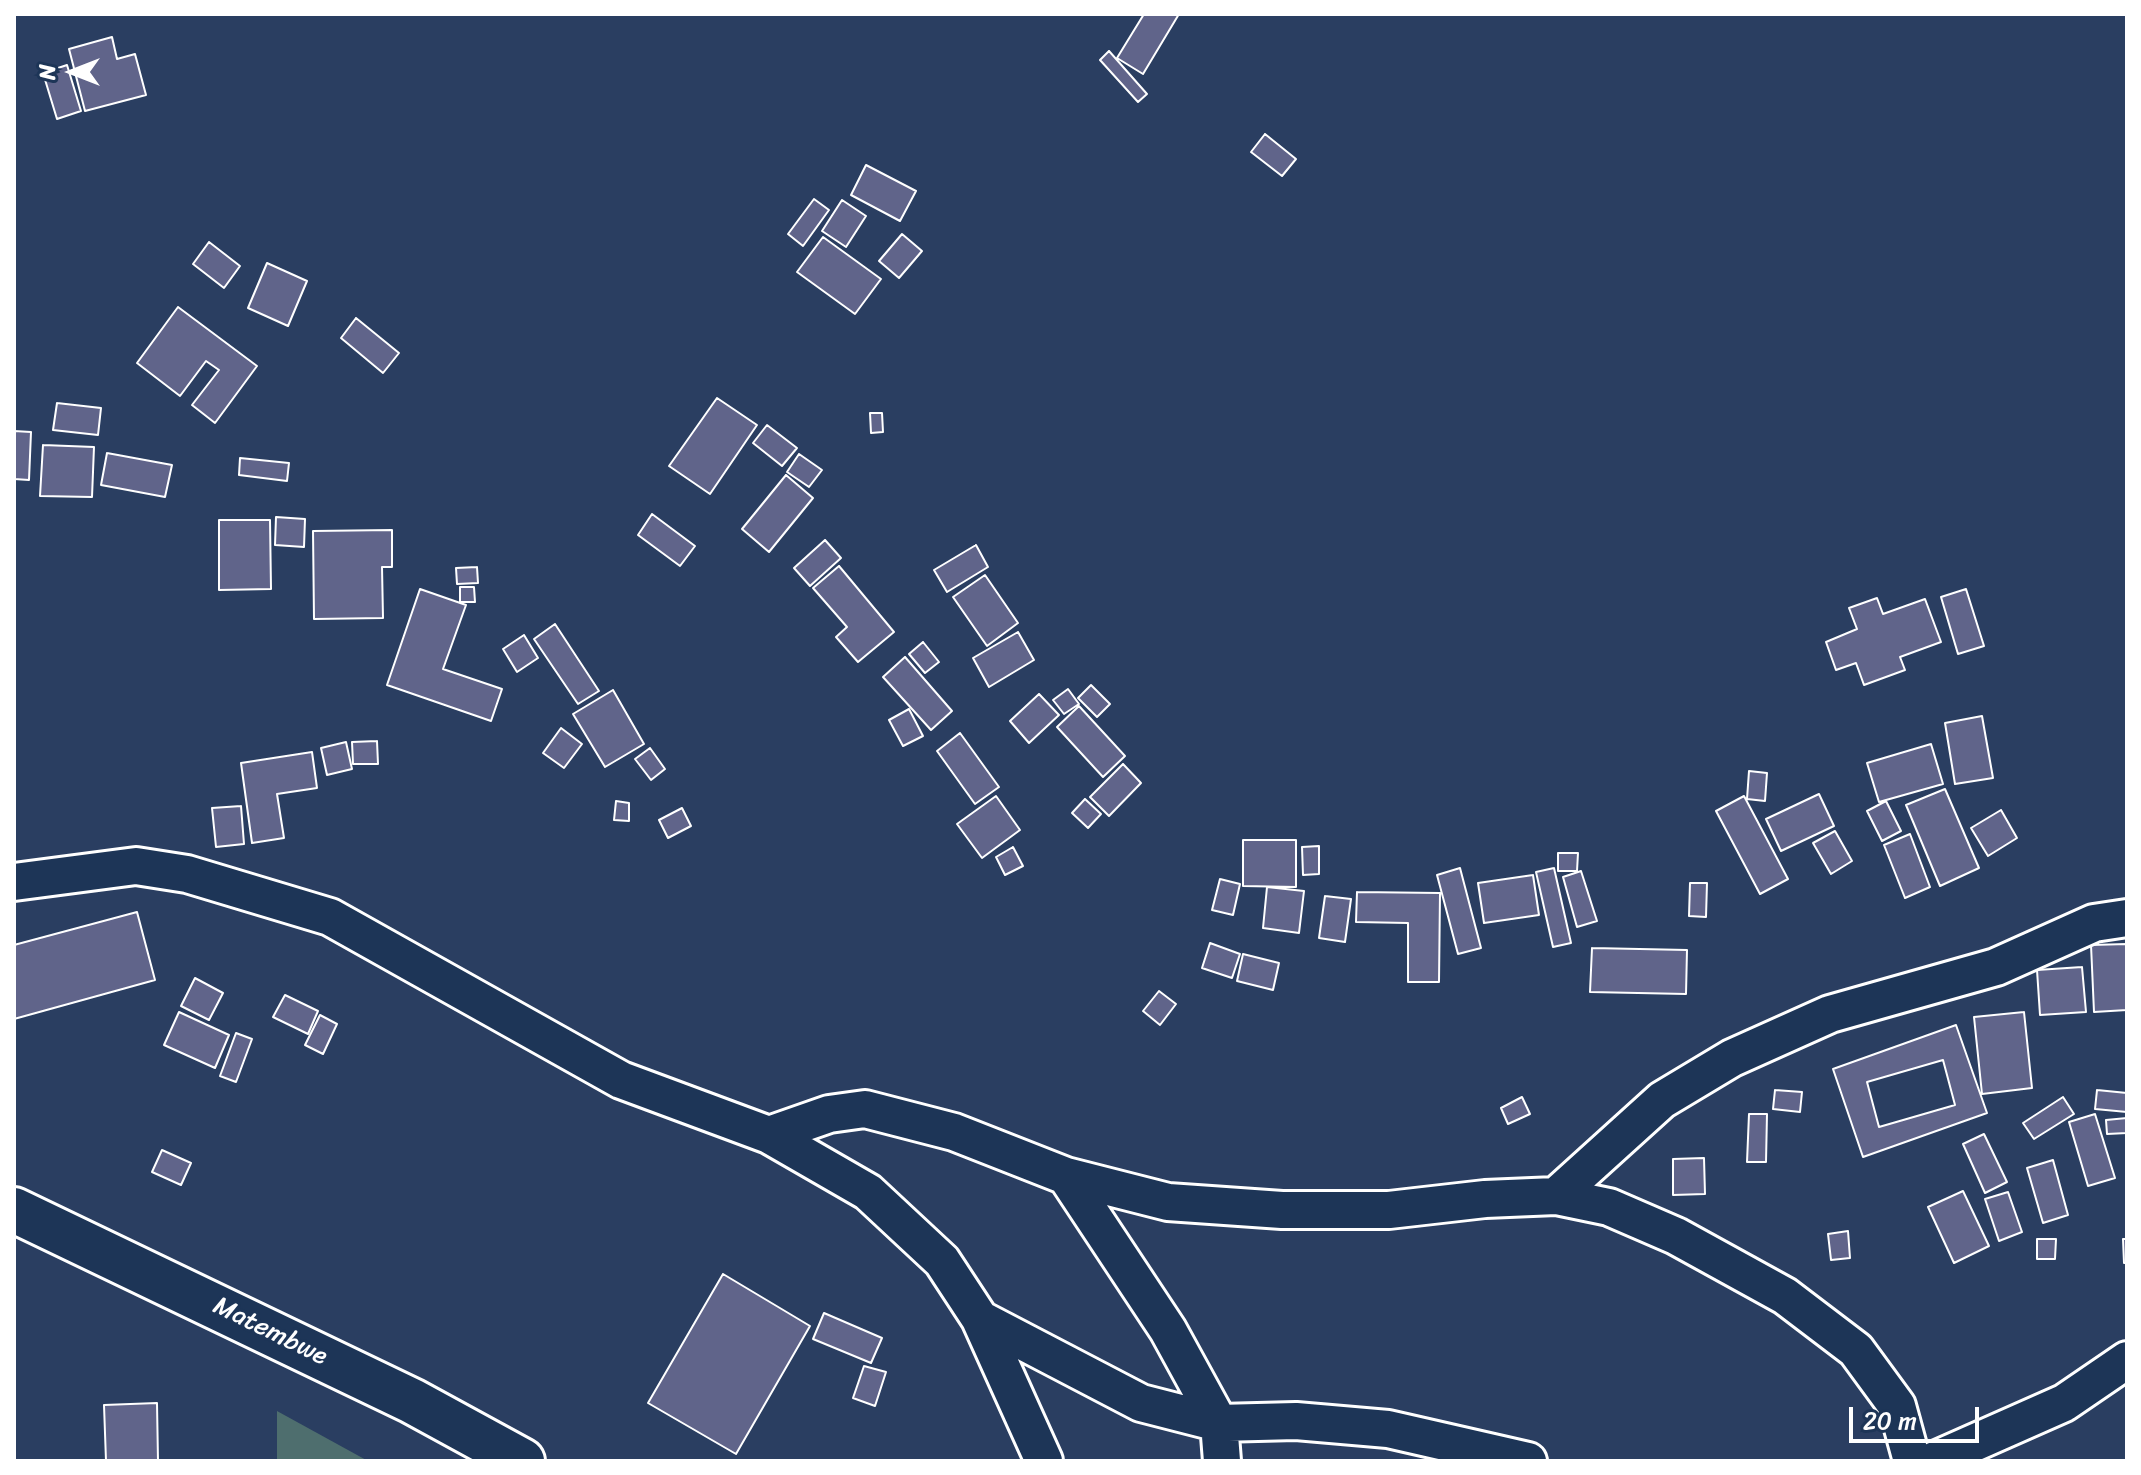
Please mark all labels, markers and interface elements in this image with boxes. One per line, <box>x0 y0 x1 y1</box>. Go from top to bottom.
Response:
north arrow <box>32 32 112 112</box>
text: N <box>28 64 67 80</box>
street label: Matembwe <box>208 1291 332 1373</box>
scale bar <box>1853 1391 1983 1441</box>
text: 20 m <box>1863 1400 1917 1442</box>

